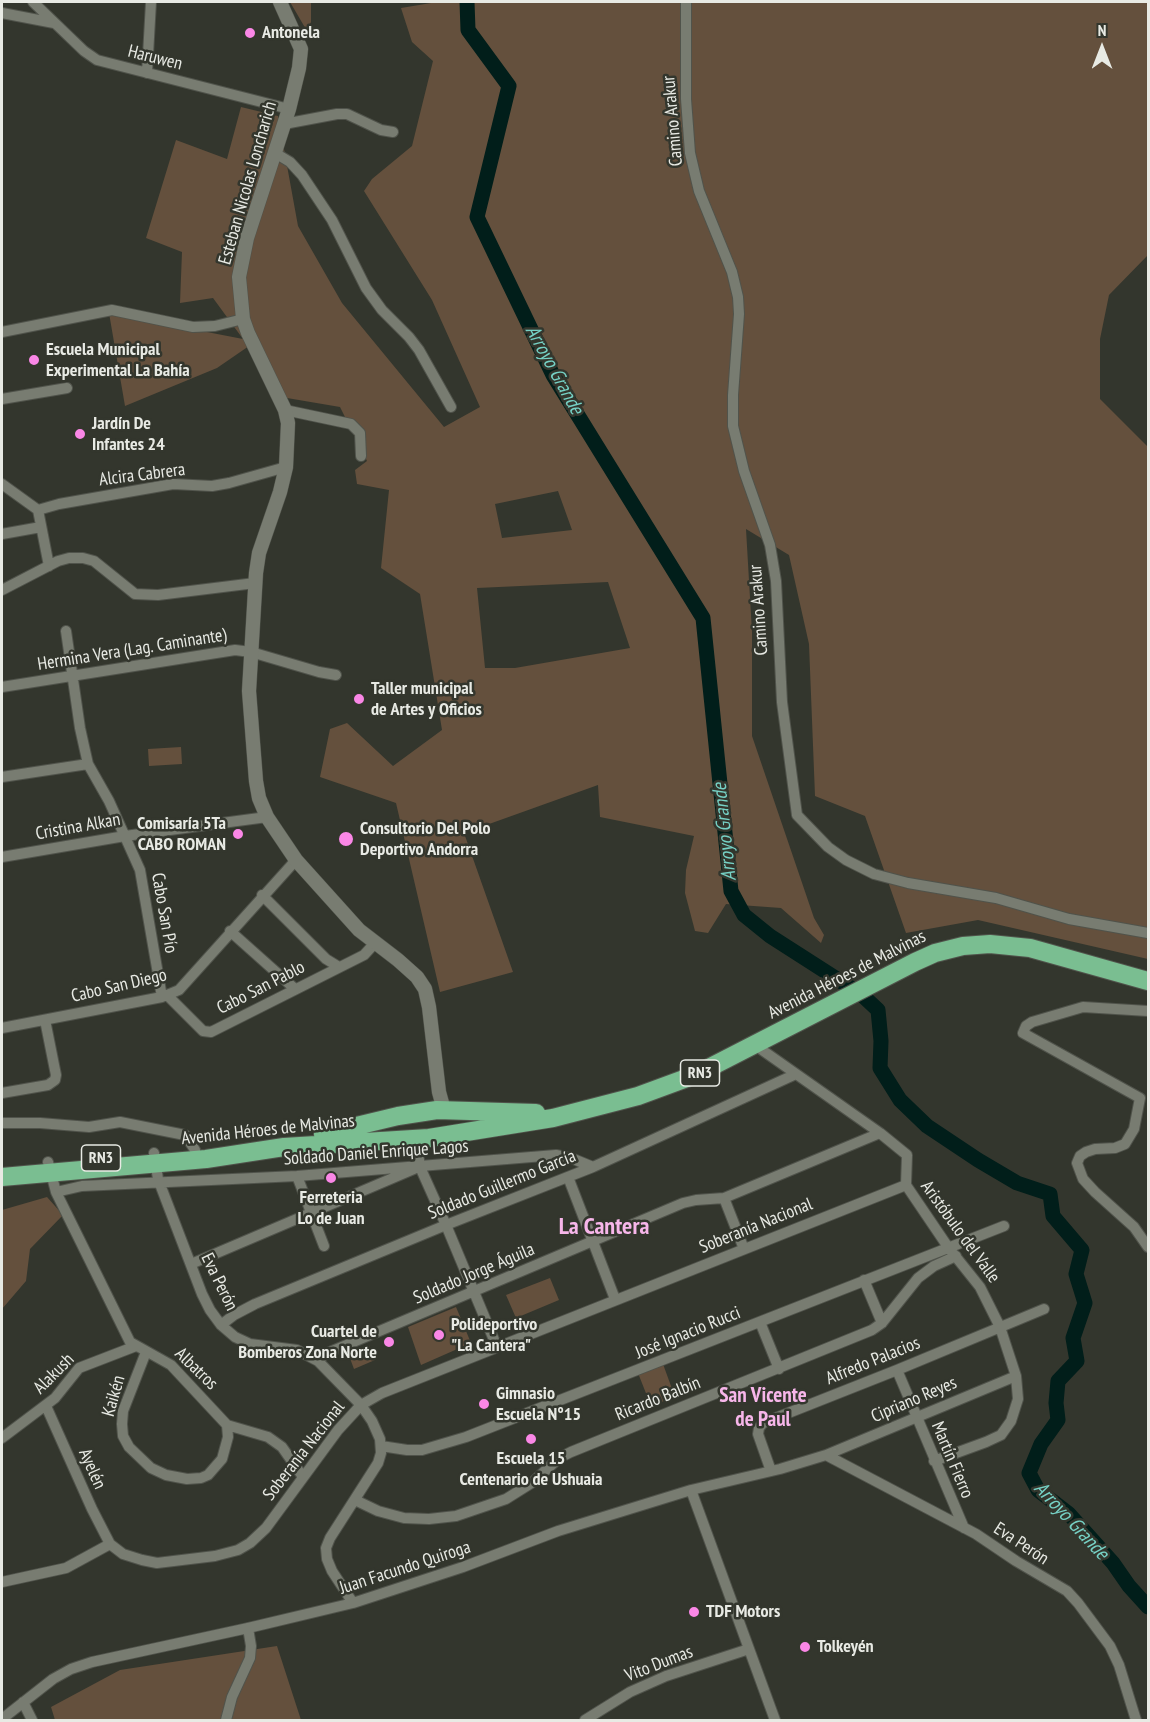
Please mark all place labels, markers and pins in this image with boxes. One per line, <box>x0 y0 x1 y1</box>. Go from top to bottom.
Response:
place label: Antonela <box>262 22 320 44</box>
marker: Antonela <box>243 26 257 40</box>
place label: Escuela Municipal Experimental La Bahía <box>46 339 190 382</box>
marker: Escuela Municipal Experimental La Bahía <box>27 353 41 367</box>
place label: Jardín De Infantes 24 <box>92 413 165 456</box>
marker: Jardín De Infantes 24 <box>73 427 87 441</box>
place label: Taller municipal de Artes y Oficios <box>371 678 482 720</box>
marker: Taller municipal de Artes y Oficios <box>352 692 366 706</box>
place label: Comisaría 5Ta CABO ROMAN <box>137 813 226 856</box>
place label: Consultorio Del Polo Deportivo Andorra <box>360 818 491 860</box>
marker: Comisaría 5Ta CABO ROMAN <box>231 827 245 841</box>
marker: Consultorio Del Polo Deportivo Andorra <box>337 830 355 848</box>
marker: Ferreteria Lo de Juan <box>324 1171 338 1185</box>
place label: Ferreteria Lo de Juan <box>297 1187 365 1230</box>
place label: Polideportivo "La Cantera" <box>451 1314 537 1356</box>
place label: Cuartel de Bomberos Zona Norte <box>238 1321 377 1364</box>
marker: Polideportivo "La Cantera" <box>432 1328 446 1342</box>
marker: Cuartel de Bomberos Zona Norte <box>382 1335 396 1349</box>
place label: Gimnasio Escuela N°15 <box>496 1383 581 1426</box>
marker: Gimnasio Escuela N°15 <box>477 1397 491 1411</box>
marker: Escuela 15 Centenario de Ushuaia <box>524 1432 538 1446</box>
place label: Escuela 15 Centenario de Ushuaia <box>460 1448 602 1490</box>
place label: TDF Motors <box>706 1601 780 1623</box>
marker: TDF Motors <box>687 1605 701 1619</box>
place label: Tolkeyén <box>817 1636 874 1658</box>
marker: Tolkeyén <box>798 1640 812 1654</box>

